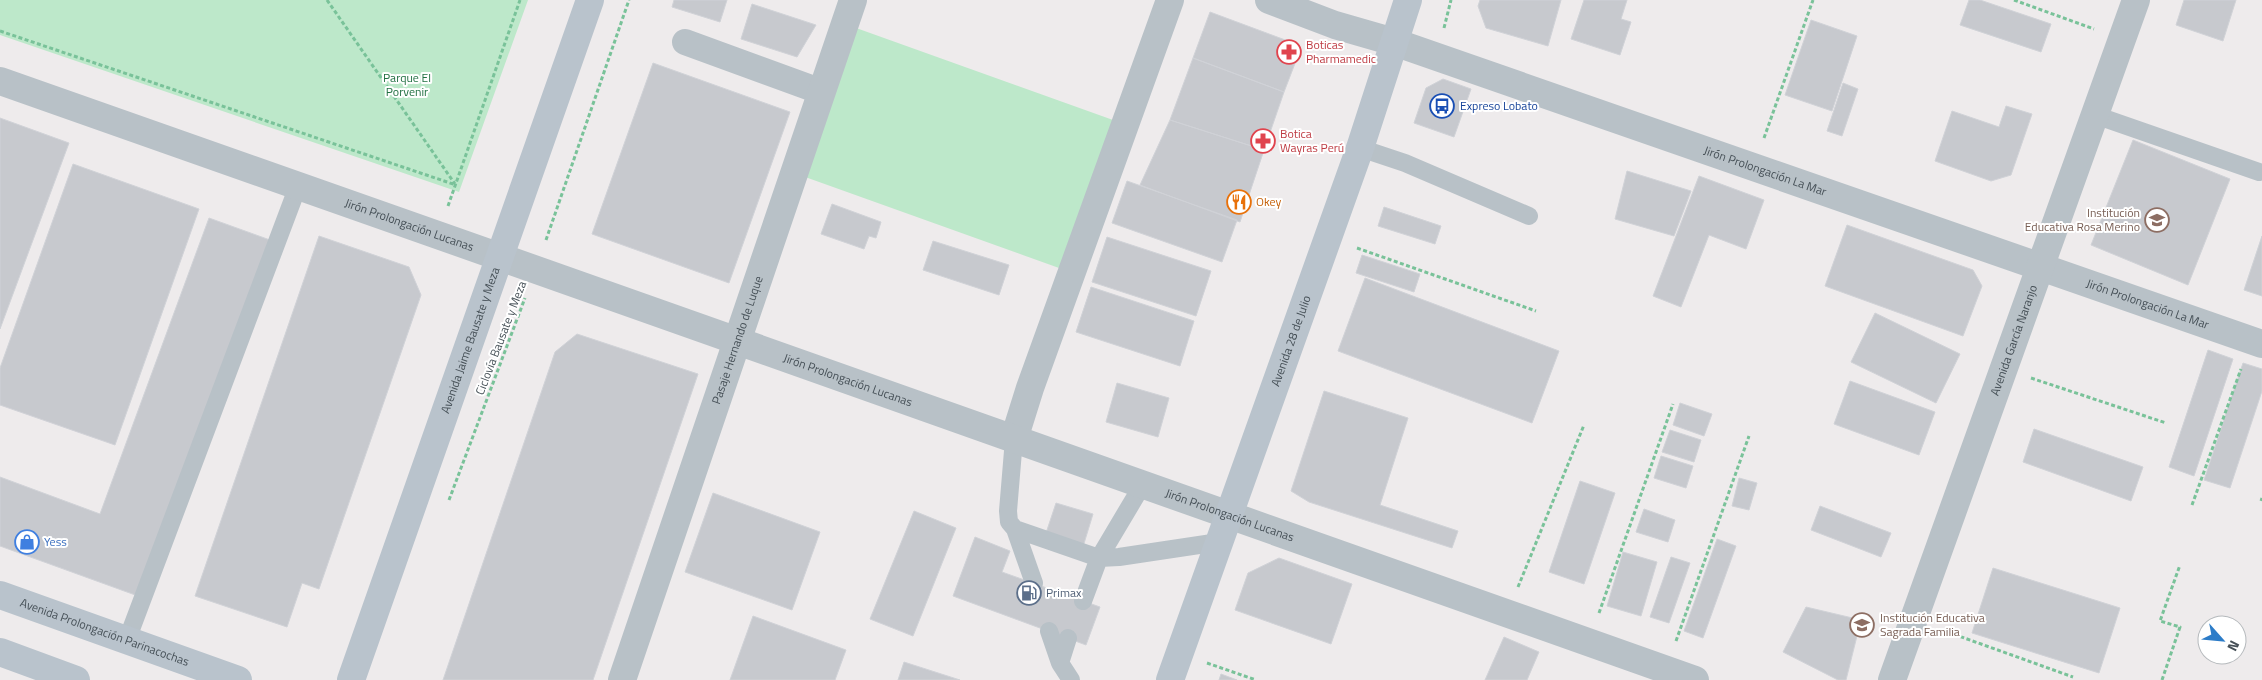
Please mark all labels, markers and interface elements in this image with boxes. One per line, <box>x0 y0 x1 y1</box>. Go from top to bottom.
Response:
place label: Boticas Pharmamedic <box>1306 35 1376 68</box>
pharmacy icon: Boticas Pharmamedic <box>1276 39 1302 65</box>
park label: Parque El Porvenir <box>383 68 431 101</box>
bus stop icon: Expreso Lobato <box>1429 93 1455 119</box>
place label: Expreso Lobato <box>1460 96 1538 115</box>
place label: Botica Wayras Perú <box>1280 124 1344 157</box>
pharmacy icon: Botica Wayras Perú <box>1250 128 1276 154</box>
street label: Jirón Prolongación La Mar <box>1701 141 1829 201</box>
restaurant icon: Okey <box>1226 189 1252 215</box>
place label: Okey <box>1256 192 1281 211</box>
street label: Jirón Prolongación Lucanas <box>342 193 477 256</box>
place label: Institución Educativa Rosa Merino <box>2025 203 2140 236</box>
school or university icon: Institución Educativa Rosa Merino <box>2144 207 2170 233</box>
street label: Avenida Jaime Bausate y Meza <box>435 264 504 416</box>
street label: Pasaje Hernando de Luque <box>706 273 768 407</box>
street label: Jirón Prolongación La Mar <box>2084 274 2212 334</box>
street label: Ciclovía Bausate y Meza <box>470 278 531 398</box>
street label: Avenida García Naranjo <box>1985 282 2042 398</box>
street label: Avenida 28 de Julio <box>1266 293 1316 389</box>
street label: Jirón Prolongación Lucanas <box>781 348 915 411</box>
street label: Jirón Prolongación Lucanas <box>1163 483 1297 547</box>
shop icon: Yess <box>14 529 40 555</box>
place label: Yess <box>44 532 67 551</box>
fuel station icon: Primax <box>1016 580 1042 606</box>
place label: Primax <box>1046 583 1082 602</box>
street label: Avenida Prolongación Parinacochas <box>17 593 192 671</box>
place label: Institución Educativa Sagrada Familia <box>1880 608 1985 641</box>
school or university icon: Institución Educativa Sagrada Familia <box>1849 612 1875 638</box>
north arrow <box>2197 615 2247 665</box>
text: N <box>2222 637 2246 655</box>

